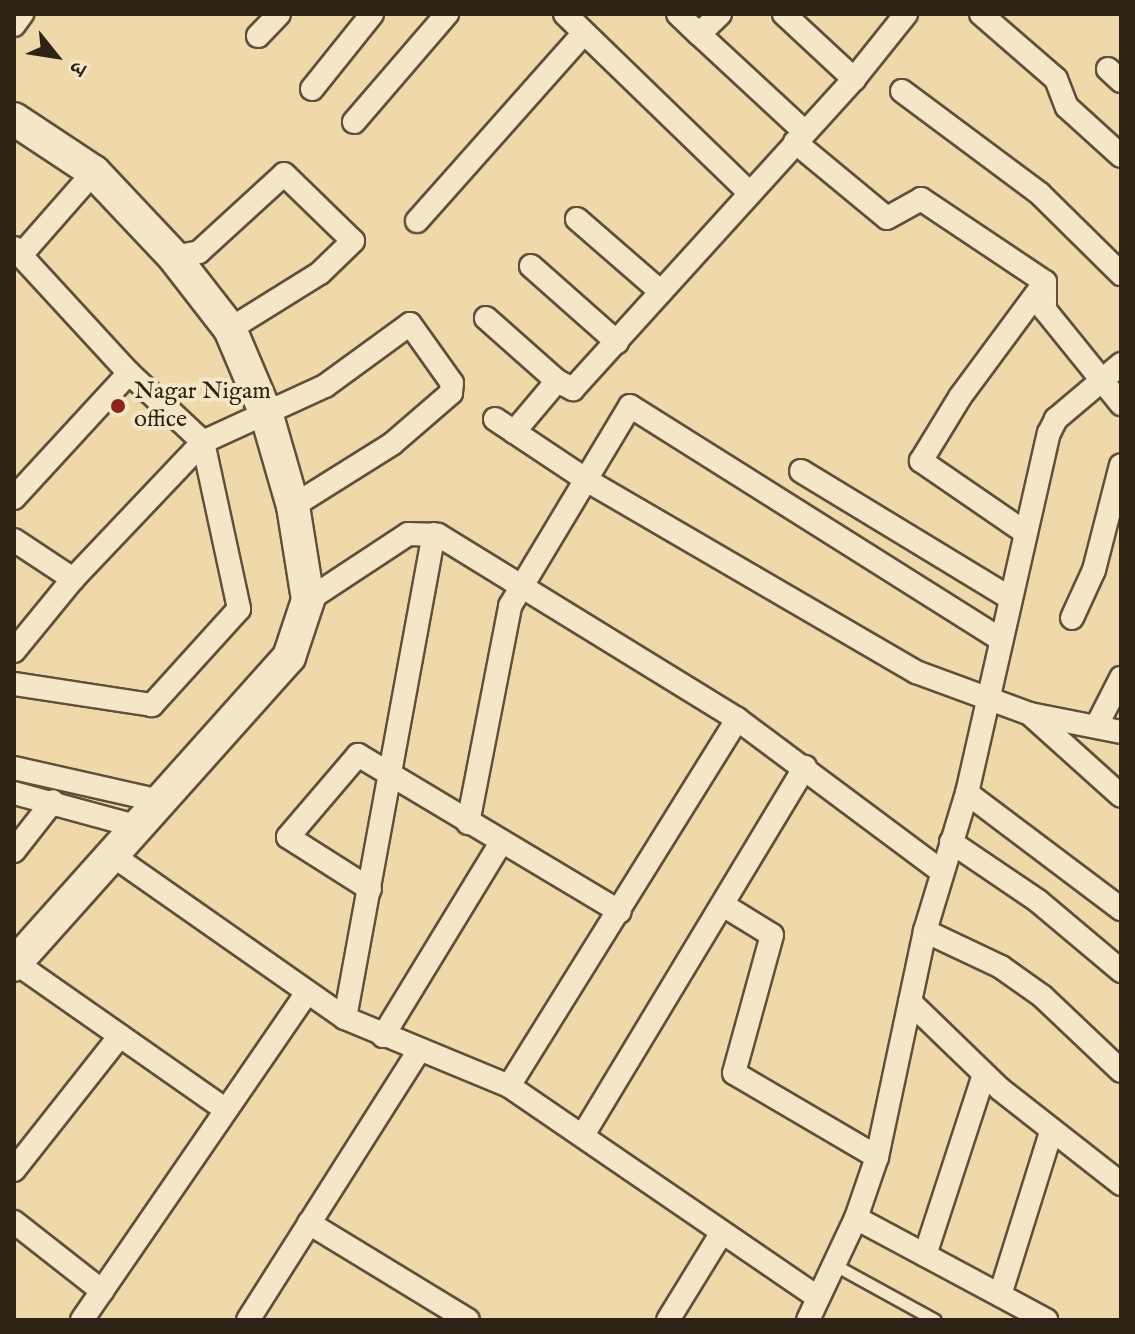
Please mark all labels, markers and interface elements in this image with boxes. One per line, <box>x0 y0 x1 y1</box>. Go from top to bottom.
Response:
north arrow <box>16 16 96 96</box>
text: उ <box>62 56 92 80</box>
place label: Nagar Nigam office <box>134 378 271 434</box>
marker: Nagar Nigam office <box>109 397 127 415</box>

